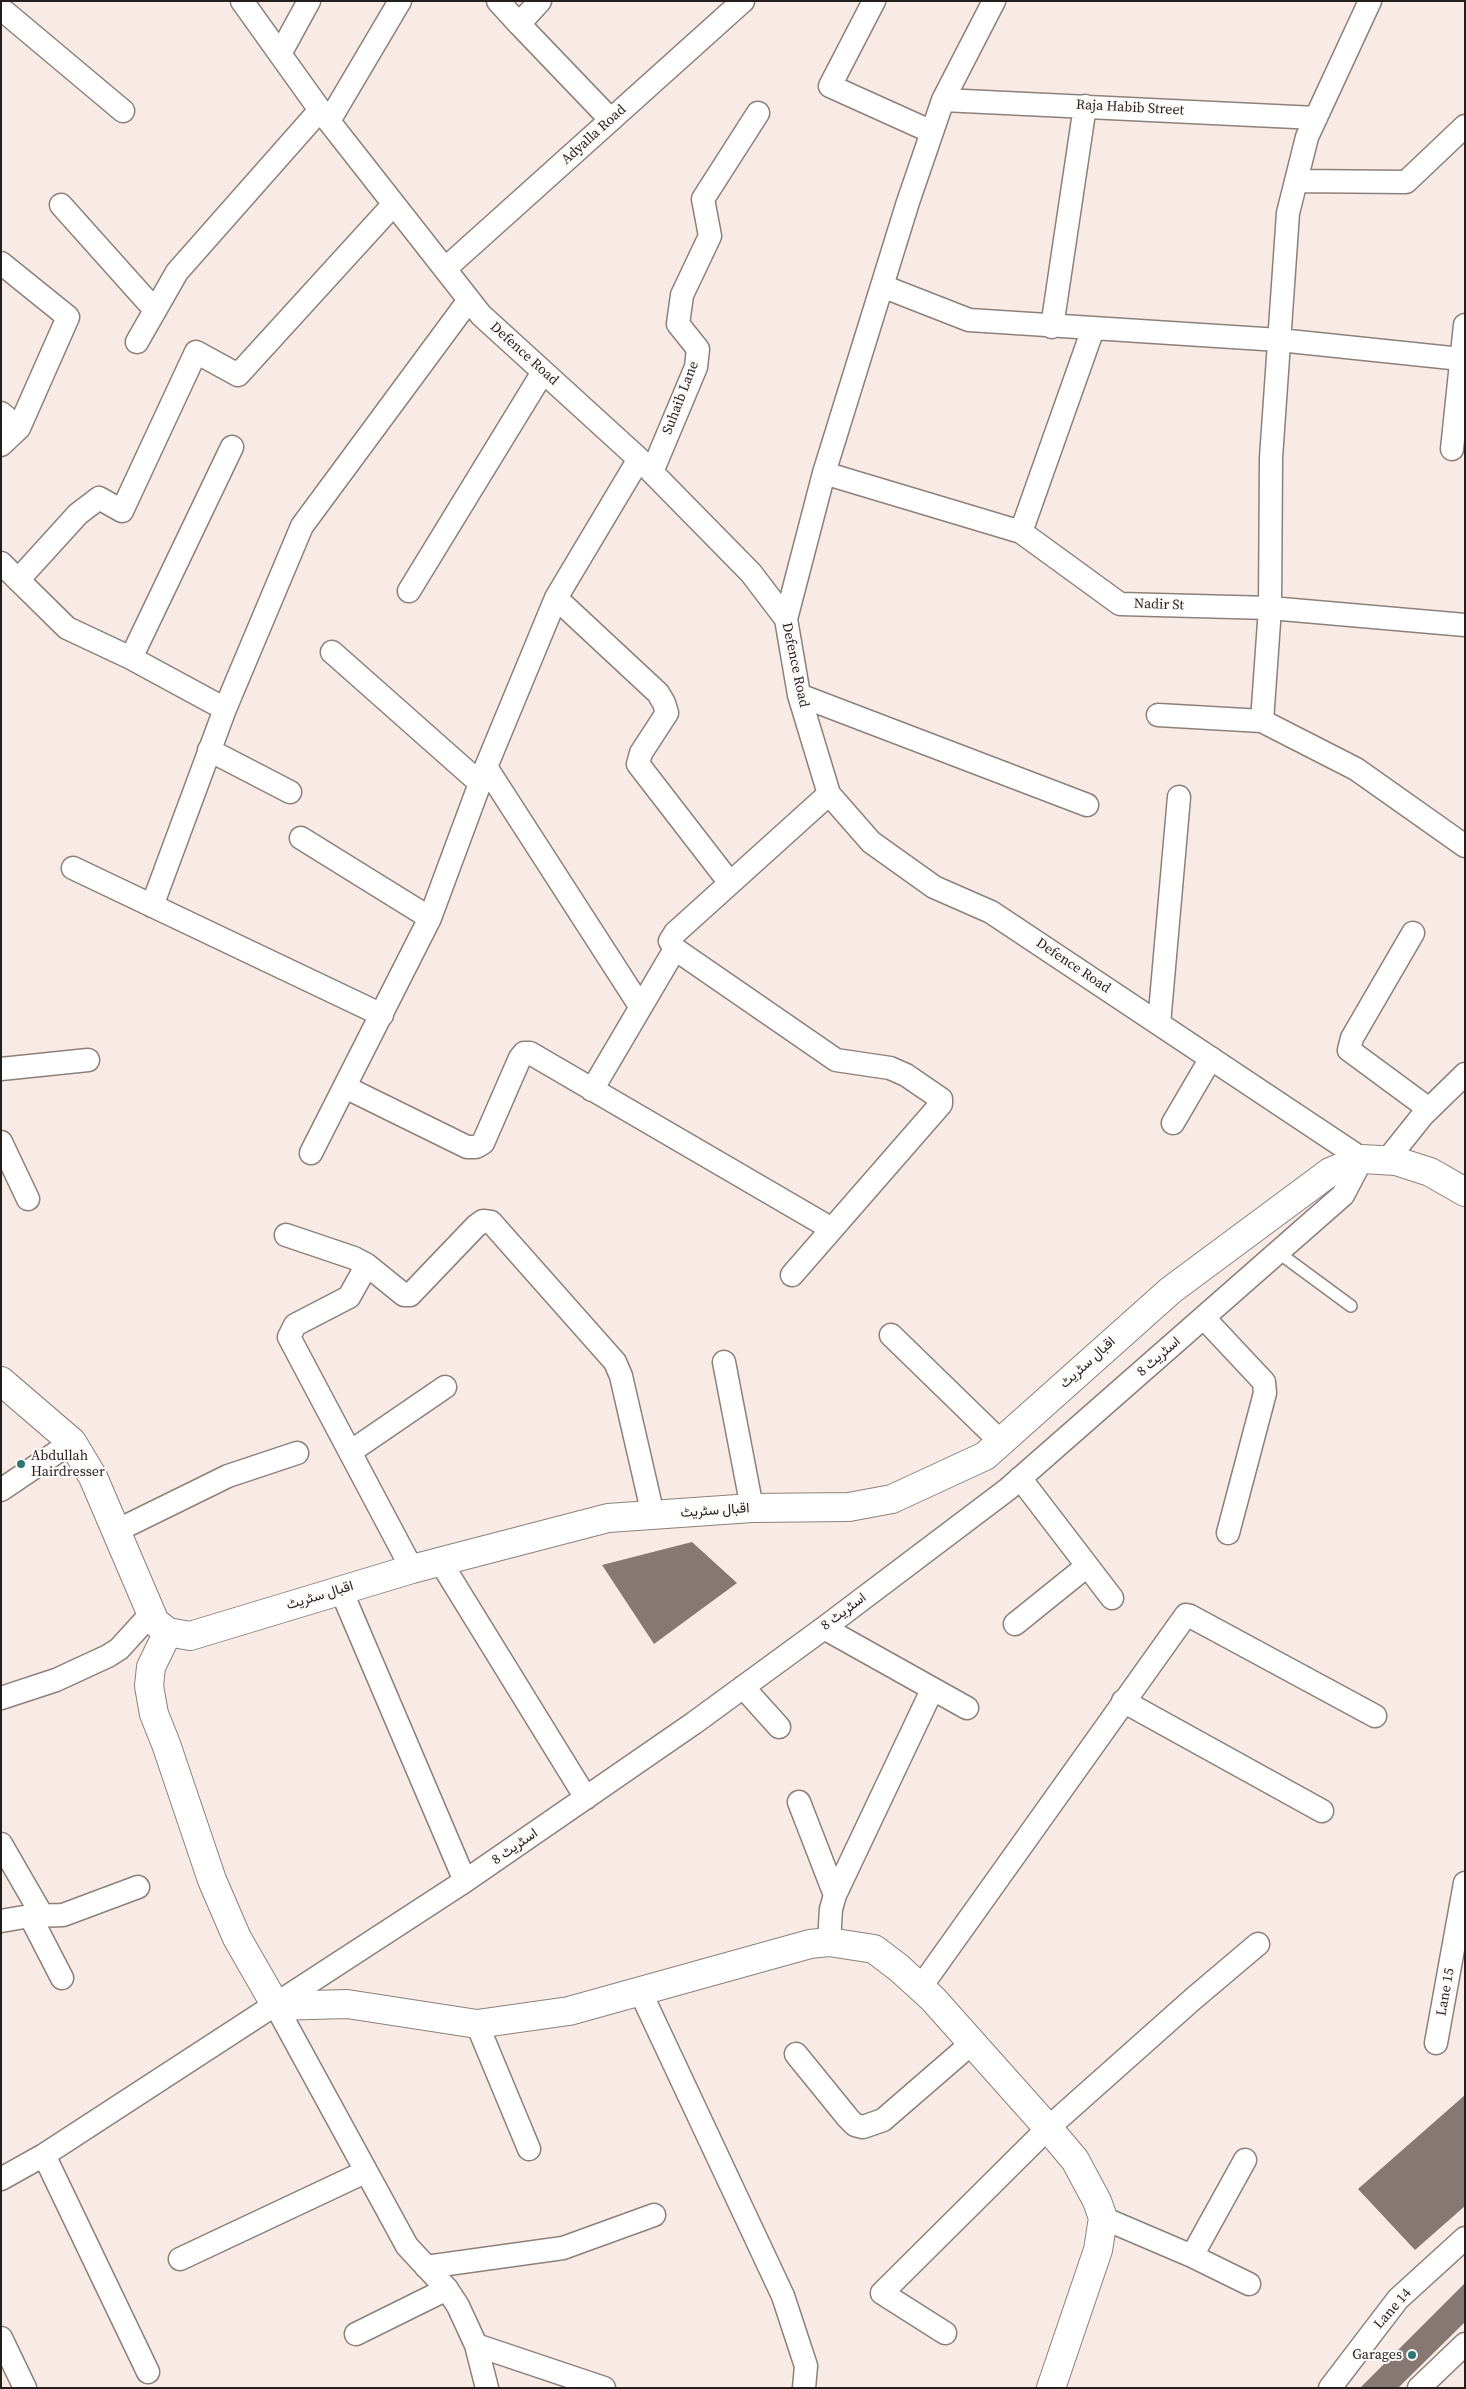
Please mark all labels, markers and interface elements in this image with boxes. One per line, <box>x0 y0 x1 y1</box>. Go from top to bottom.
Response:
street label: Raja Habib Street <box>1076 97 1184 119</box>
street label: Adyalla Road <box>558 102 630 168</box>
street label: Defence Road <box>486 319 562 389</box>
street label: Suhaib Lane <box>659 359 703 437</box>
street label: Nadir St <box>1134 596 1184 614</box>
street label: Defence Road <box>778 621 812 709</box>
street label: Defence Road <box>1033 935 1113 997</box>
street label: اقبال سٹریٹ <box>1057 1334 1119 1392</box>
street label: اسٹریٹ 8 <box>1134 1334 1184 1380</box>
place label: Abdullah Hairdresser <box>31 1448 105 1480</box>
marker: Abdullah Hairdresser <box>15 1458 27 1470</box>
street label: اقبال سٹریٹ <box>680 1500 750 1522</box>
street label: اقبال سٹریٹ <box>285 1578 355 1614</box>
street label: اسٹریٹ 8 <box>818 1590 870 1634</box>
street label: اسٹریٹ 8 <box>489 1825 541 1869</box>
street label: Lane 15 <box>1434 1967 1458 2017</box>
street label: Lane 14 <box>1371 2285 1415 2333</box>
place label: Garages <box>1352 2347 1402 2363</box>
marker: Garages <box>1406 2349 1418 2361</box>

